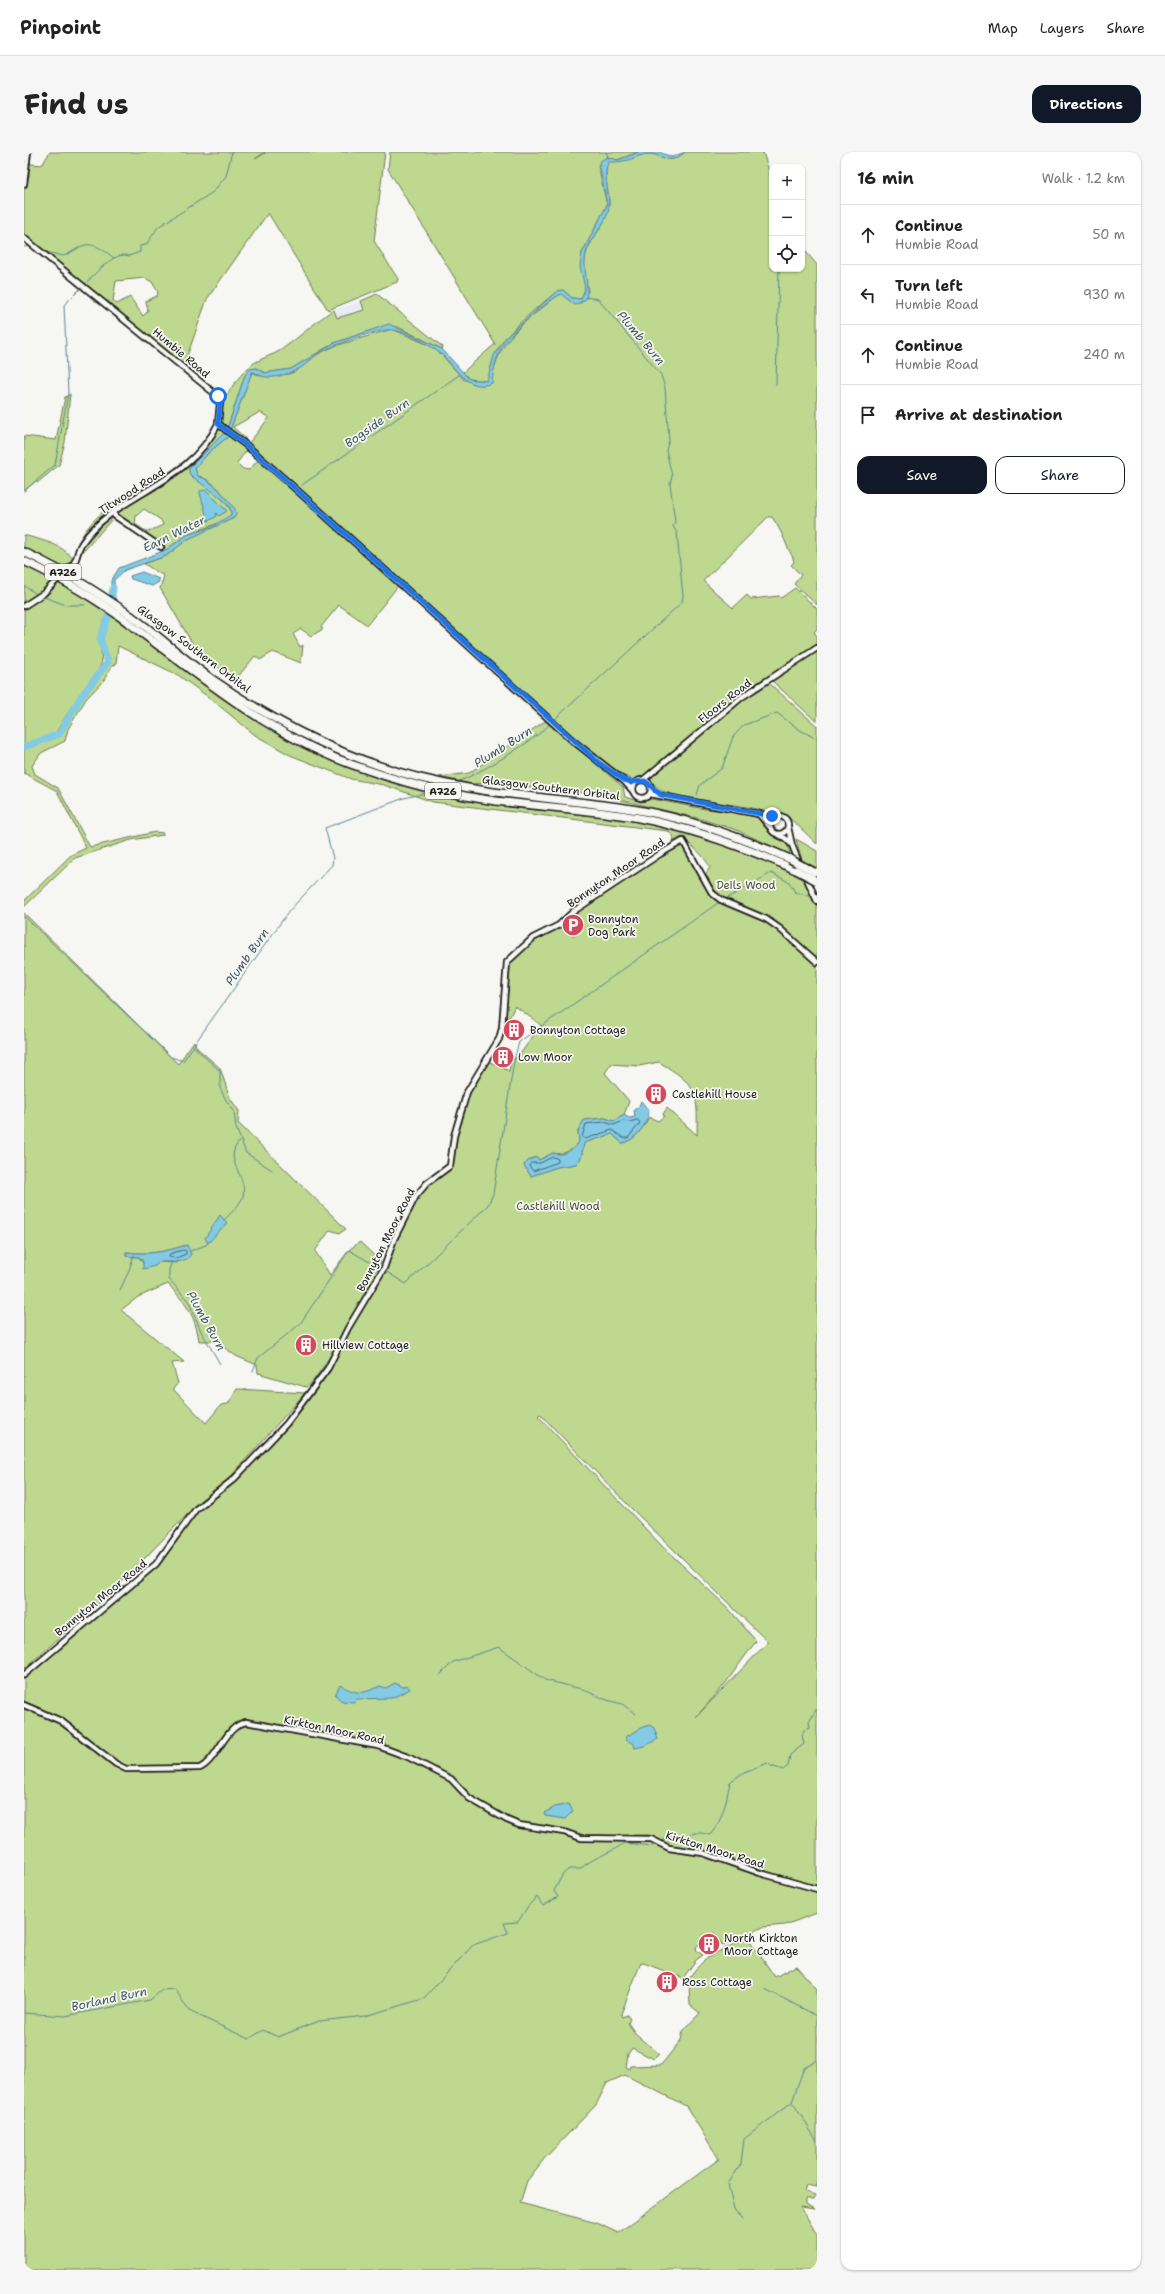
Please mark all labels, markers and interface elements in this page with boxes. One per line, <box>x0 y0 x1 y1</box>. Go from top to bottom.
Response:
text: Pinpoint <box>20 15 101 40</box>
text: Map <box>988 19 1018 37</box>
text: Layers <box>1040 19 1084 37</box>
text: Share <box>1106 19 1145 37</box>
text: Find us <box>24 85 129 123</box>
button: Directions <box>1032 85 1141 123</box>
map controls <box>769 164 805 272</box>
button: + <box>769 164 805 200</box>
text: 16 min <box>857 167 914 189</box>
text: Walk · 1.2 km <box>1042 170 1125 187</box>
button: − <box>769 200 805 236</box>
text: Continue <box>895 216 963 236</box>
icon: ahead <box>857 224 879 246</box>
text: 50 m <box>1092 226 1125 243</box>
button: locate <box>769 236 805 272</box>
text: Humbie Road <box>895 236 979 253</box>
text: Turn left <box>895 276 963 296</box>
icon: left <box>857 284 879 306</box>
text: 930 m <box>1083 286 1125 303</box>
text: Humbie Road <box>895 296 979 313</box>
water label: Plumb Burn <box>614 308 668 368</box>
street label: Humbie Road <box>149 325 213 381</box>
text: Continue <box>895 336 963 356</box>
icon: ahead <box>857 344 879 366</box>
text: 240 m <box>1083 346 1125 363</box>
text: Humbie Road <box>895 356 979 373</box>
route start <box>209 387 227 405</box>
water label: Bogside Burn <box>341 395 413 451</box>
icon: arrive <box>857 404 879 426</box>
text: Arrive at destination <box>895 405 1063 425</box>
button: Save <box>857 456 987 494</box>
button: Share <box>995 456 1125 494</box>
street label: Titwood Road <box>96 464 168 518</box>
water label: Earn Water <box>140 512 208 556</box>
road number: A726 <box>45 564 81 580</box>
street label: Glasgow Southern Orbital <box>134 601 254 697</box>
street label: Floors Road <box>695 675 755 727</box>
water label: Plumb Burn <box>471 723 535 771</box>
street label: Glasgow Southern Orbital <box>481 772 621 804</box>
road number: A726 <box>425 783 461 799</box>
route end <box>763 807 781 825</box>
street label: Bonnyton Moor Road <box>564 835 668 911</box>
park label: Deils Wood <box>716 878 776 893</box>
parking icon: Bonnyton Dog Park <box>560 912 586 938</box>
place label: Bonnyton Dog Park <box>588 912 639 940</box>
water label: Plumb Burn <box>222 925 272 989</box>
building icon: Bonnyton Cottage <box>501 1017 527 1043</box>
place label: Bonnyton Cottage <box>530 1023 626 1038</box>
building icon: Low Moor <box>490 1044 516 1070</box>
place label: Low Moor <box>518 1050 573 1065</box>
building icon: Castlehill House <box>643 1081 669 1107</box>
place label: Castlehill House <box>672 1087 757 1102</box>
street label: Bonnyton Moor Road <box>353 1186 419 1294</box>
park label: Castlehill Wood <box>516 1199 600 1214</box>
water label: Plumb Burn <box>183 1288 229 1354</box>
building icon: Hillview Cottage <box>293 1332 319 1358</box>
place label: Hillview Cottage <box>322 1338 409 1353</box>
street label: Bonnyton Moor Road <box>52 1556 150 1640</box>
street label: Kirkton Moor Road <box>282 1712 386 1748</box>
street label: Kirkton Moor Road <box>664 1828 766 1872</box>
building icon: North Kirkton Moor Cottage <box>696 1931 722 1957</box>
place label: North Kirkton Moor Cottage <box>724 1931 798 1959</box>
building icon: Ross Cottage <box>654 1969 680 1995</box>
place label: Ross Cottage <box>682 1975 752 1990</box>
water label: Borland Burn <box>70 1983 148 2015</box>

